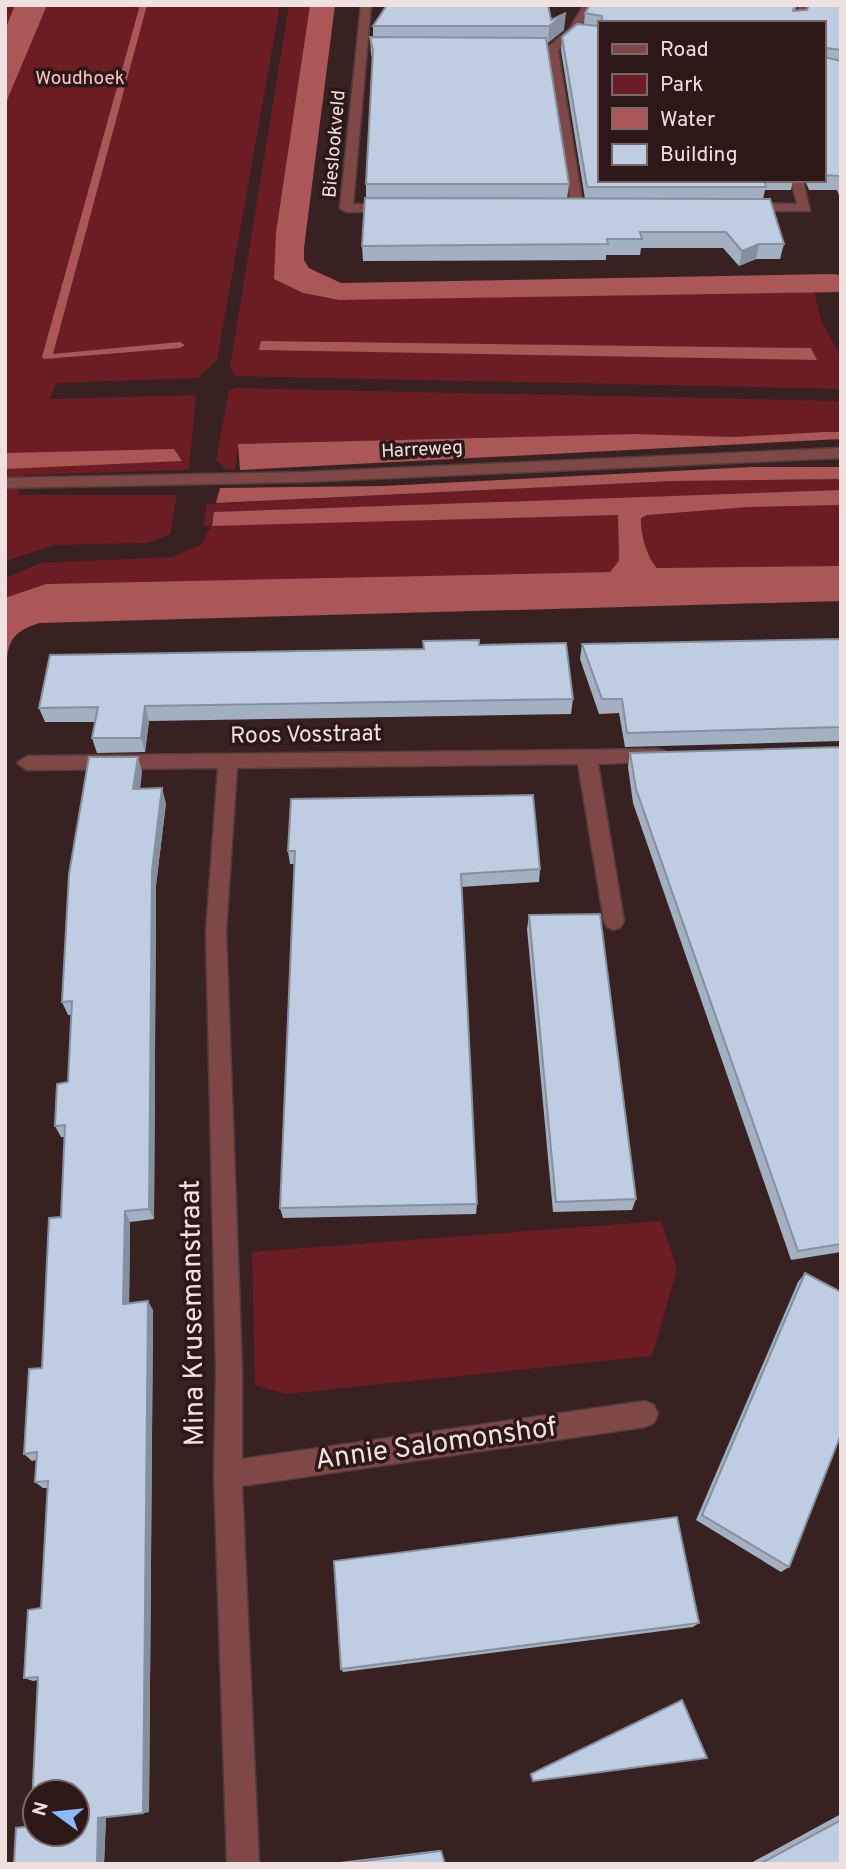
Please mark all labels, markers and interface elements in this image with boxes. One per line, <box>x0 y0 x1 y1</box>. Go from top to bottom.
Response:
legend <box>598 21 825 182</box>
text: Road <box>660 37 709 64</box>
park label: Woudhoek <box>35 67 125 91</box>
text: Park <box>660 72 703 99</box>
street label: Bieslookveld <box>318 89 352 199</box>
text: Water <box>660 107 715 134</box>
text: Building <box>660 142 738 169</box>
street label: Harreweg <box>380 436 464 464</box>
street label: Roos Vosstraat <box>230 720 382 752</box>
street label: Mina Krusemanstraat <box>174 1179 214 1447</box>
street label: Annie Salomonshof <box>313 1410 559 1480</box>
north arrow <box>21 1778 91 1848</box>
text: N <box>28 1799 55 1819</box>

